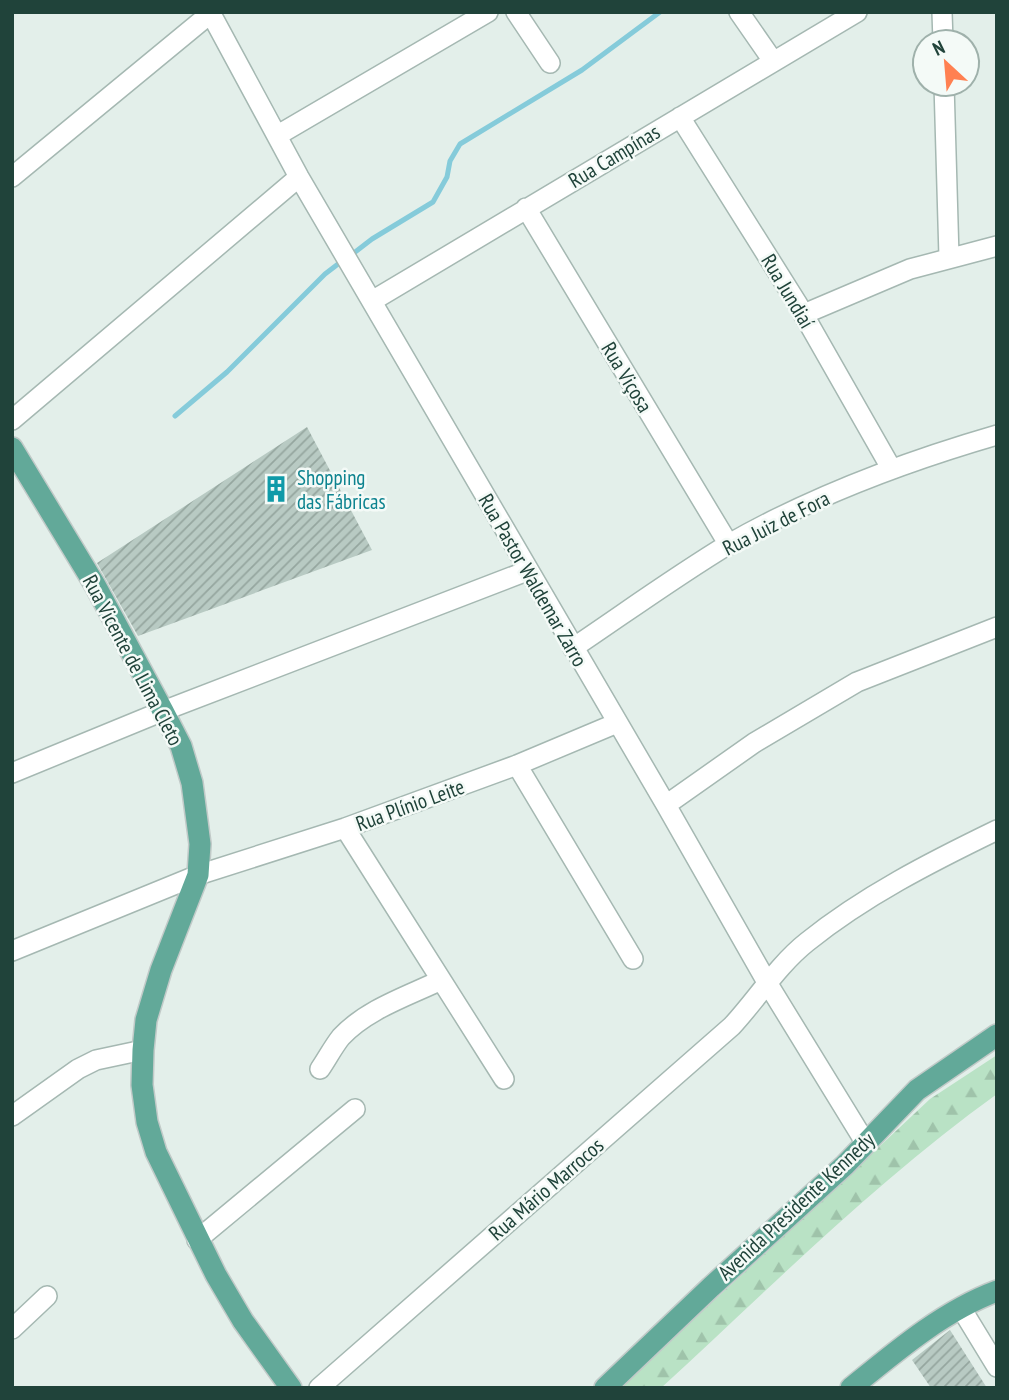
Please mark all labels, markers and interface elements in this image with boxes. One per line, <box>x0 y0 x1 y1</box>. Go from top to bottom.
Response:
north arrow <box>911 28 981 98</box>
text: N <box>929 35 948 61</box>
street label: Rua Campínas <box>563 118 665 194</box>
street label: Rua Jundiaí <box>755 249 821 333</box>
street label: Rua Viçosa <box>595 337 659 417</box>
place label: Shopping das Fábricas <box>297 464 386 515</box>
building icon: Shopping das Fábricas <box>261 474 291 504</box>
street label: Rua Juiz de Fora <box>718 485 834 561</box>
street label: Rua Pastor Waldemar Zarro <box>472 489 594 671</box>
street label: Rua Vicente de Lima Cleto <box>77 570 189 750</box>
street label: Rua Plínio Leite <box>352 773 468 837</box>
street label: Avenida Presidente Kennedy <box>712 1126 880 1286</box>
street label: Rua Mário Marrocos <box>483 1132 609 1246</box>

